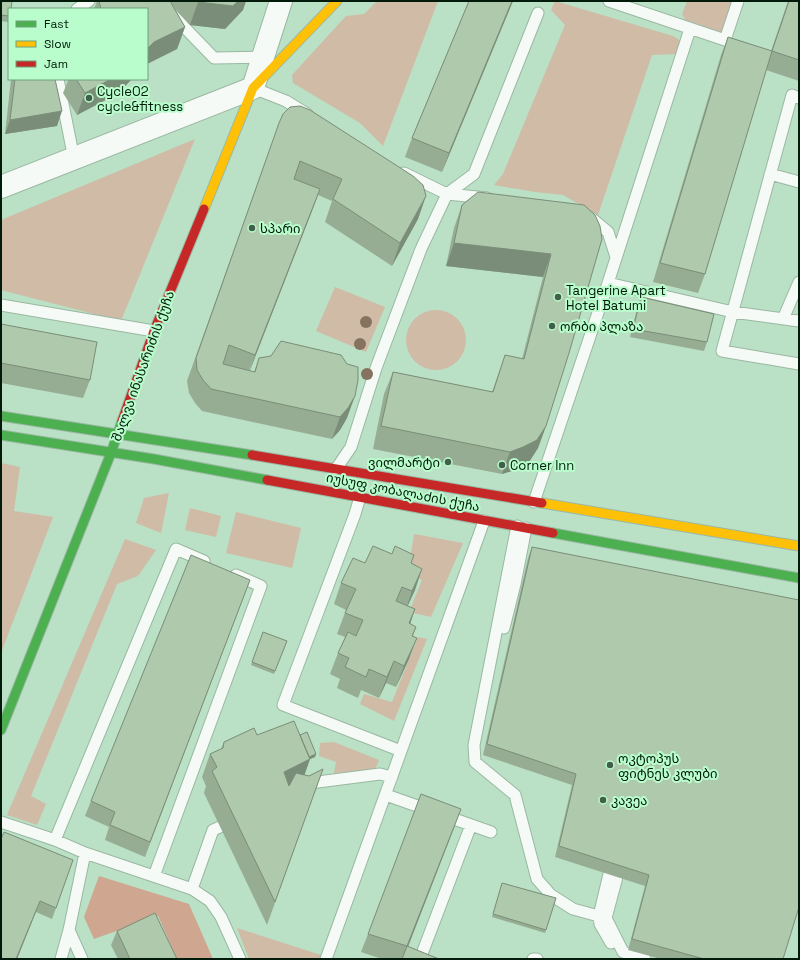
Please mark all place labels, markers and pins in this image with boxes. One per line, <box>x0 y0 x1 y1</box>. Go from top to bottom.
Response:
place label: CycleO2 cycle&fitness <box>97 83 183 115</box>
marker: CycleO2 cycle&fitness <box>84 93 94 103</box>
place label: სპარი <box>260 220 300 237</box>
marker: სპარი <box>247 223 257 233</box>
place label: Tangerine Apart Hotel Batumi <box>566 282 666 314</box>
marker: Tangerine Apart Hotel Batumi <box>553 292 563 302</box>
place label: ორბი პლაზა <box>560 318 643 335</box>
marker: ორბი პლაზა <box>547 321 557 331</box>
place label: ვილმარტი <box>368 454 440 471</box>
marker: ვილმარტი <box>443 457 453 467</box>
place label: Corner Inn <box>510 457 574 474</box>
marker: Corner Inn <box>497 460 507 470</box>
place label: ოკტოპუს ფიტნეს კლუბი <box>618 750 718 782</box>
marker: ოკტოპუს ფიტნეს კლუბი <box>605 760 615 770</box>
place label: კავეა <box>611 792 647 809</box>
marker: კავეა <box>598 795 608 805</box>

